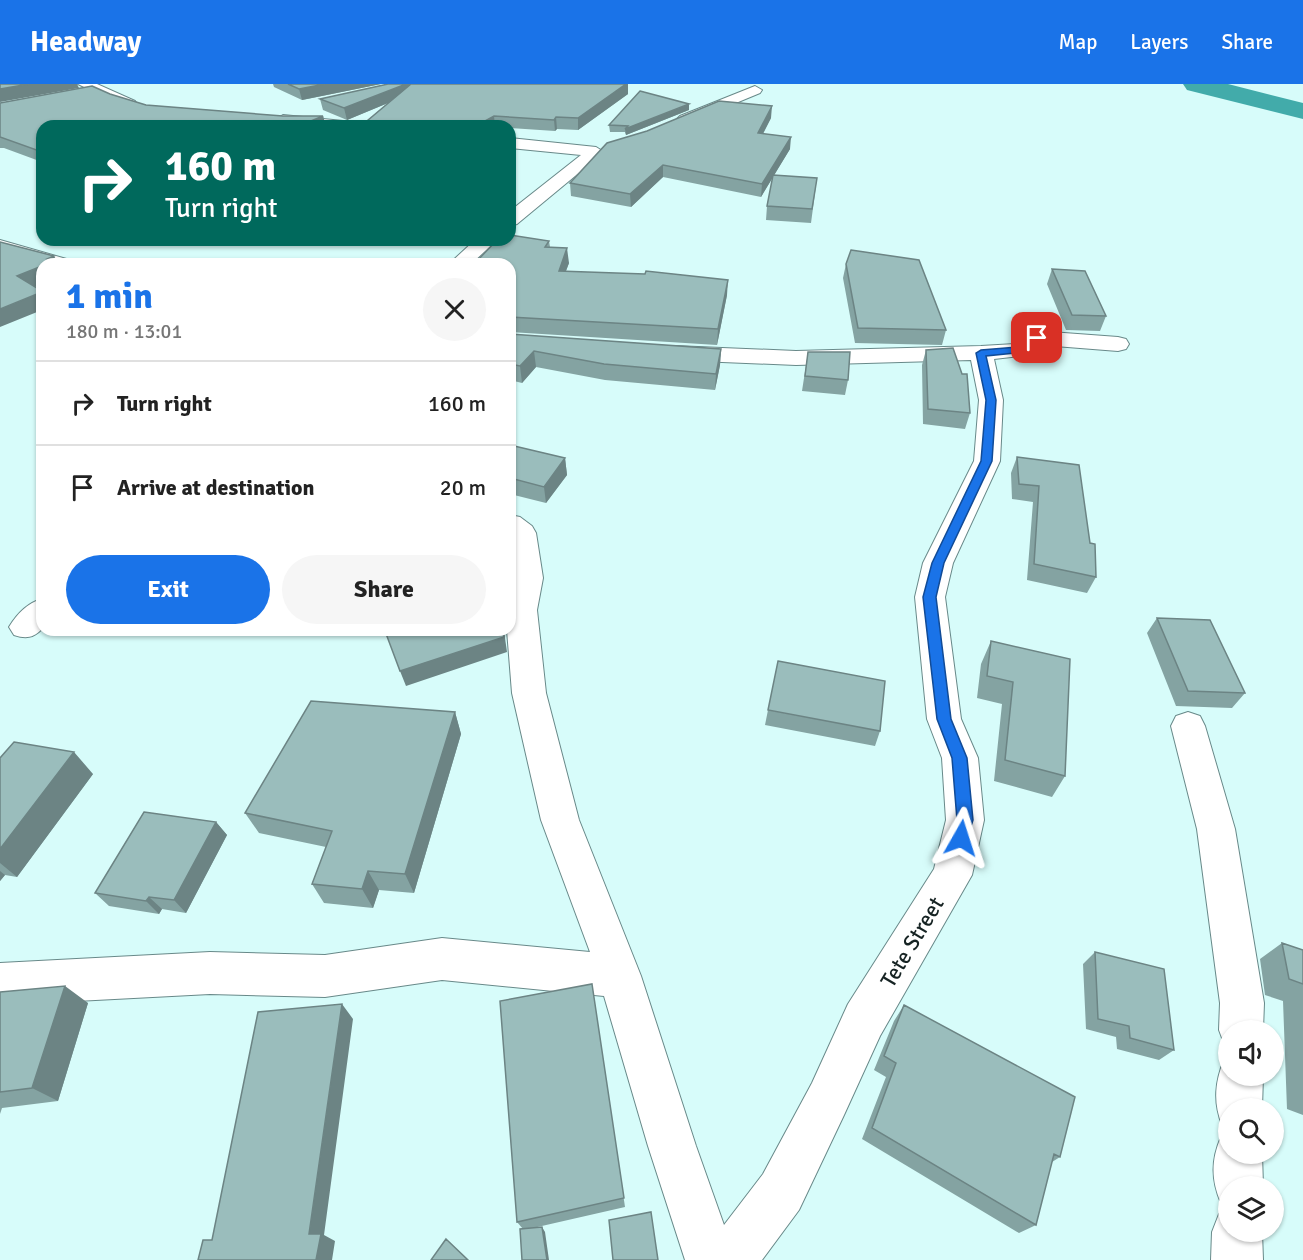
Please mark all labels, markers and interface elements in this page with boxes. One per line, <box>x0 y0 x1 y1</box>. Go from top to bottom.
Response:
text: Headway <box>30 25 141 59</box>
text: Map <box>1059 29 1097 55</box>
text: Layers <box>1130 29 1188 55</box>
text: Share <box>1221 29 1273 55</box>
text: 160 m <box>165 141 276 192</box>
icon: right <box>66 144 144 222</box>
text: Turn right <box>165 192 278 225</box>
text: 1 min <box>66 274 153 319</box>
button: close <box>423 278 486 341</box>
pin <box>1011 312 1062 363</box>
text: 180 m · 13:01 <box>66 319 182 344</box>
icon: arrive <box>1020 321 1053 354</box>
icon: right <box>66 387 99 420</box>
text: Turn right <box>117 390 212 417</box>
text: 160 m <box>428 390 486 417</box>
icon: arrive <box>66 471 99 504</box>
text: Arrive at destination <box>117 474 314 501</box>
text: 20 m <box>440 474 486 501</box>
button: Exit <box>66 555 270 624</box>
button: Share <box>282 555 486 624</box>
position arrow <box>929 806 993 870</box>
street label: Tete Street <box>874 892 950 992</box>
map controls <box>1218 1020 1284 1242</box>
button: sound <box>1218 1020 1284 1086</box>
button: search <box>1218 1098 1284 1164</box>
button: layers <box>1218 1176 1284 1242</box>

